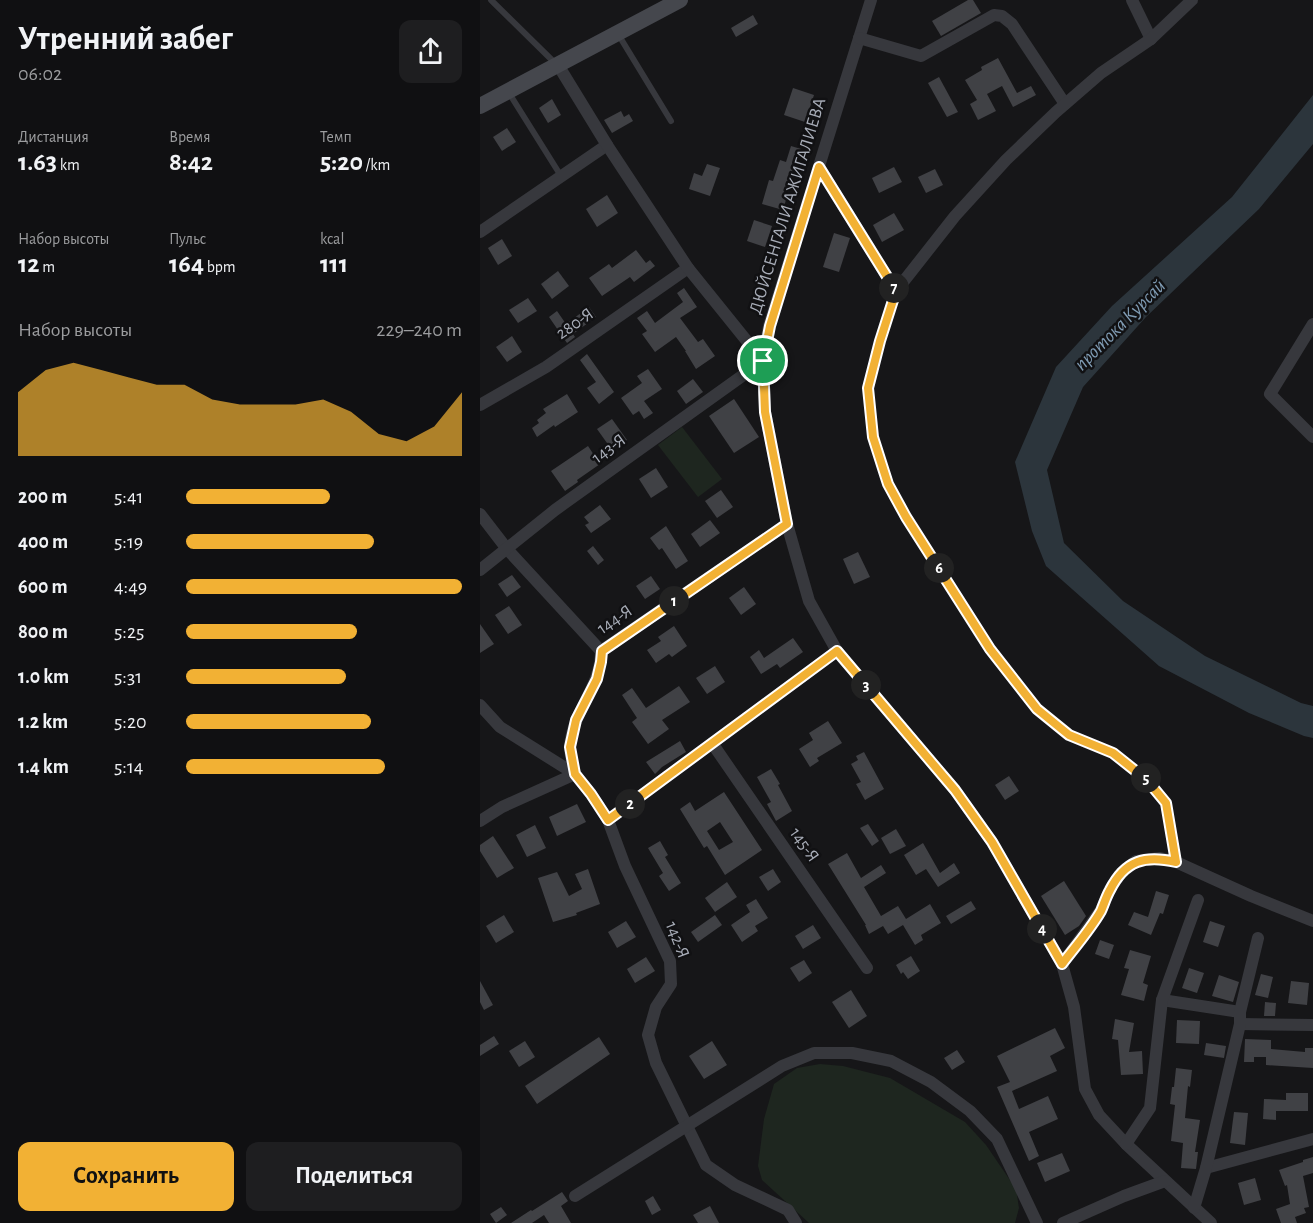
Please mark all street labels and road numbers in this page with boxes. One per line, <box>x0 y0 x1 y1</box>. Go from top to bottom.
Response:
street label: ДЮЙСЕНГАЛИ АЖИГАЛИЕВА <box>745 95 830 316</box>
street label: 280-Я <box>553 305 597 343</box>
street label: 143-Я <box>589 431 629 467</box>
street label: 144-Я <box>594 602 636 638</box>
street label: 145-Я <box>786 825 822 865</box>
street label: 142-Я <box>662 919 692 961</box>

